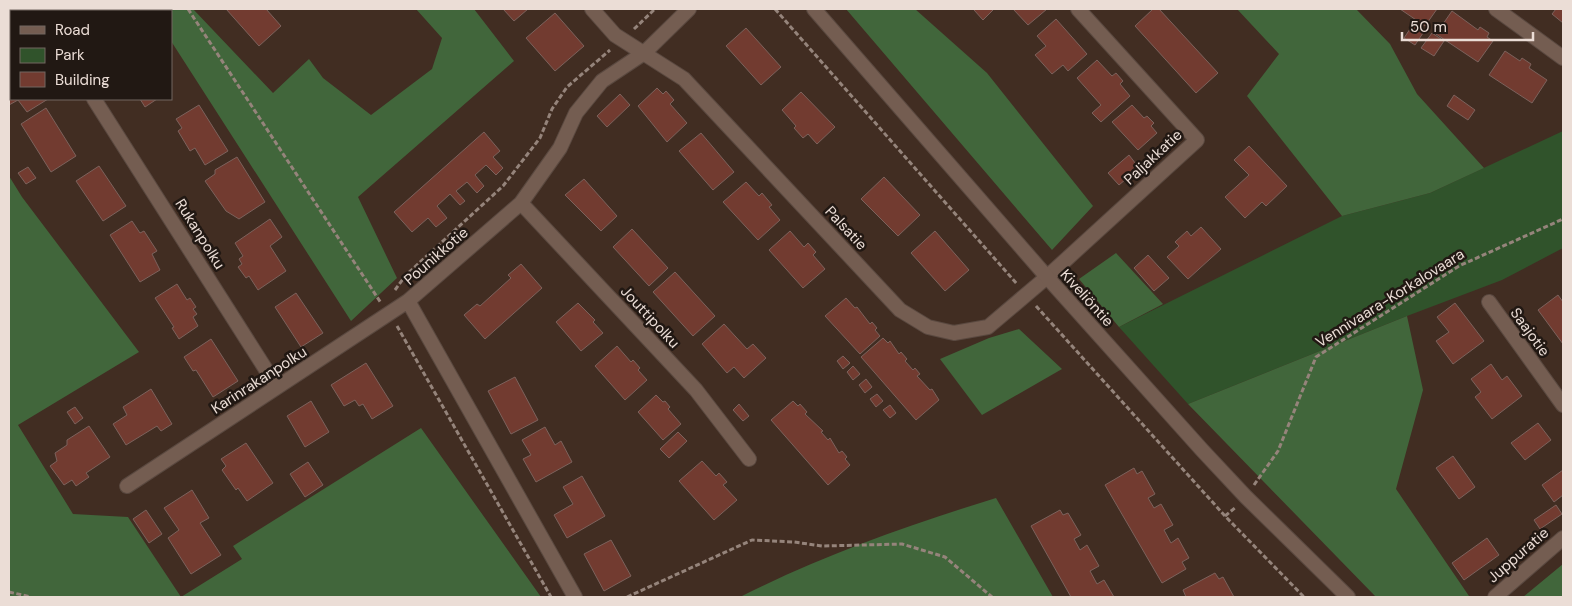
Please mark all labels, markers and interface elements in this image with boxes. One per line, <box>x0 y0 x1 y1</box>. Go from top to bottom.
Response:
legend <box>10 10 172 100</box>
scale bar <box>1402 10 1533 42</box>
text: 50 m <box>1410 17 1447 37</box>
text: Road <box>55 20 90 40</box>
text: Park <box>55 45 85 65</box>
text: Building <box>55 70 110 90</box>
street label: Paljakkatie <box>1120 125 1186 189</box>
street label: Rukanpolku <box>170 195 230 273</box>
street label: Palsatie <box>820 202 872 254</box>
street label: Pounikkotie <box>400 222 472 290</box>
street label: Vennivaara-Korkalovaara <box>1312 244 1468 352</box>
street label: Kiveliöntie <box>1056 265 1118 331</box>
street label: Jouttipolku <box>616 282 684 352</box>
street label: Saajotie <box>1506 304 1554 360</box>
street label: Karinrakanpolku <box>207 342 311 418</box>
street label: Juppuratie <box>1483 523 1553 587</box>

